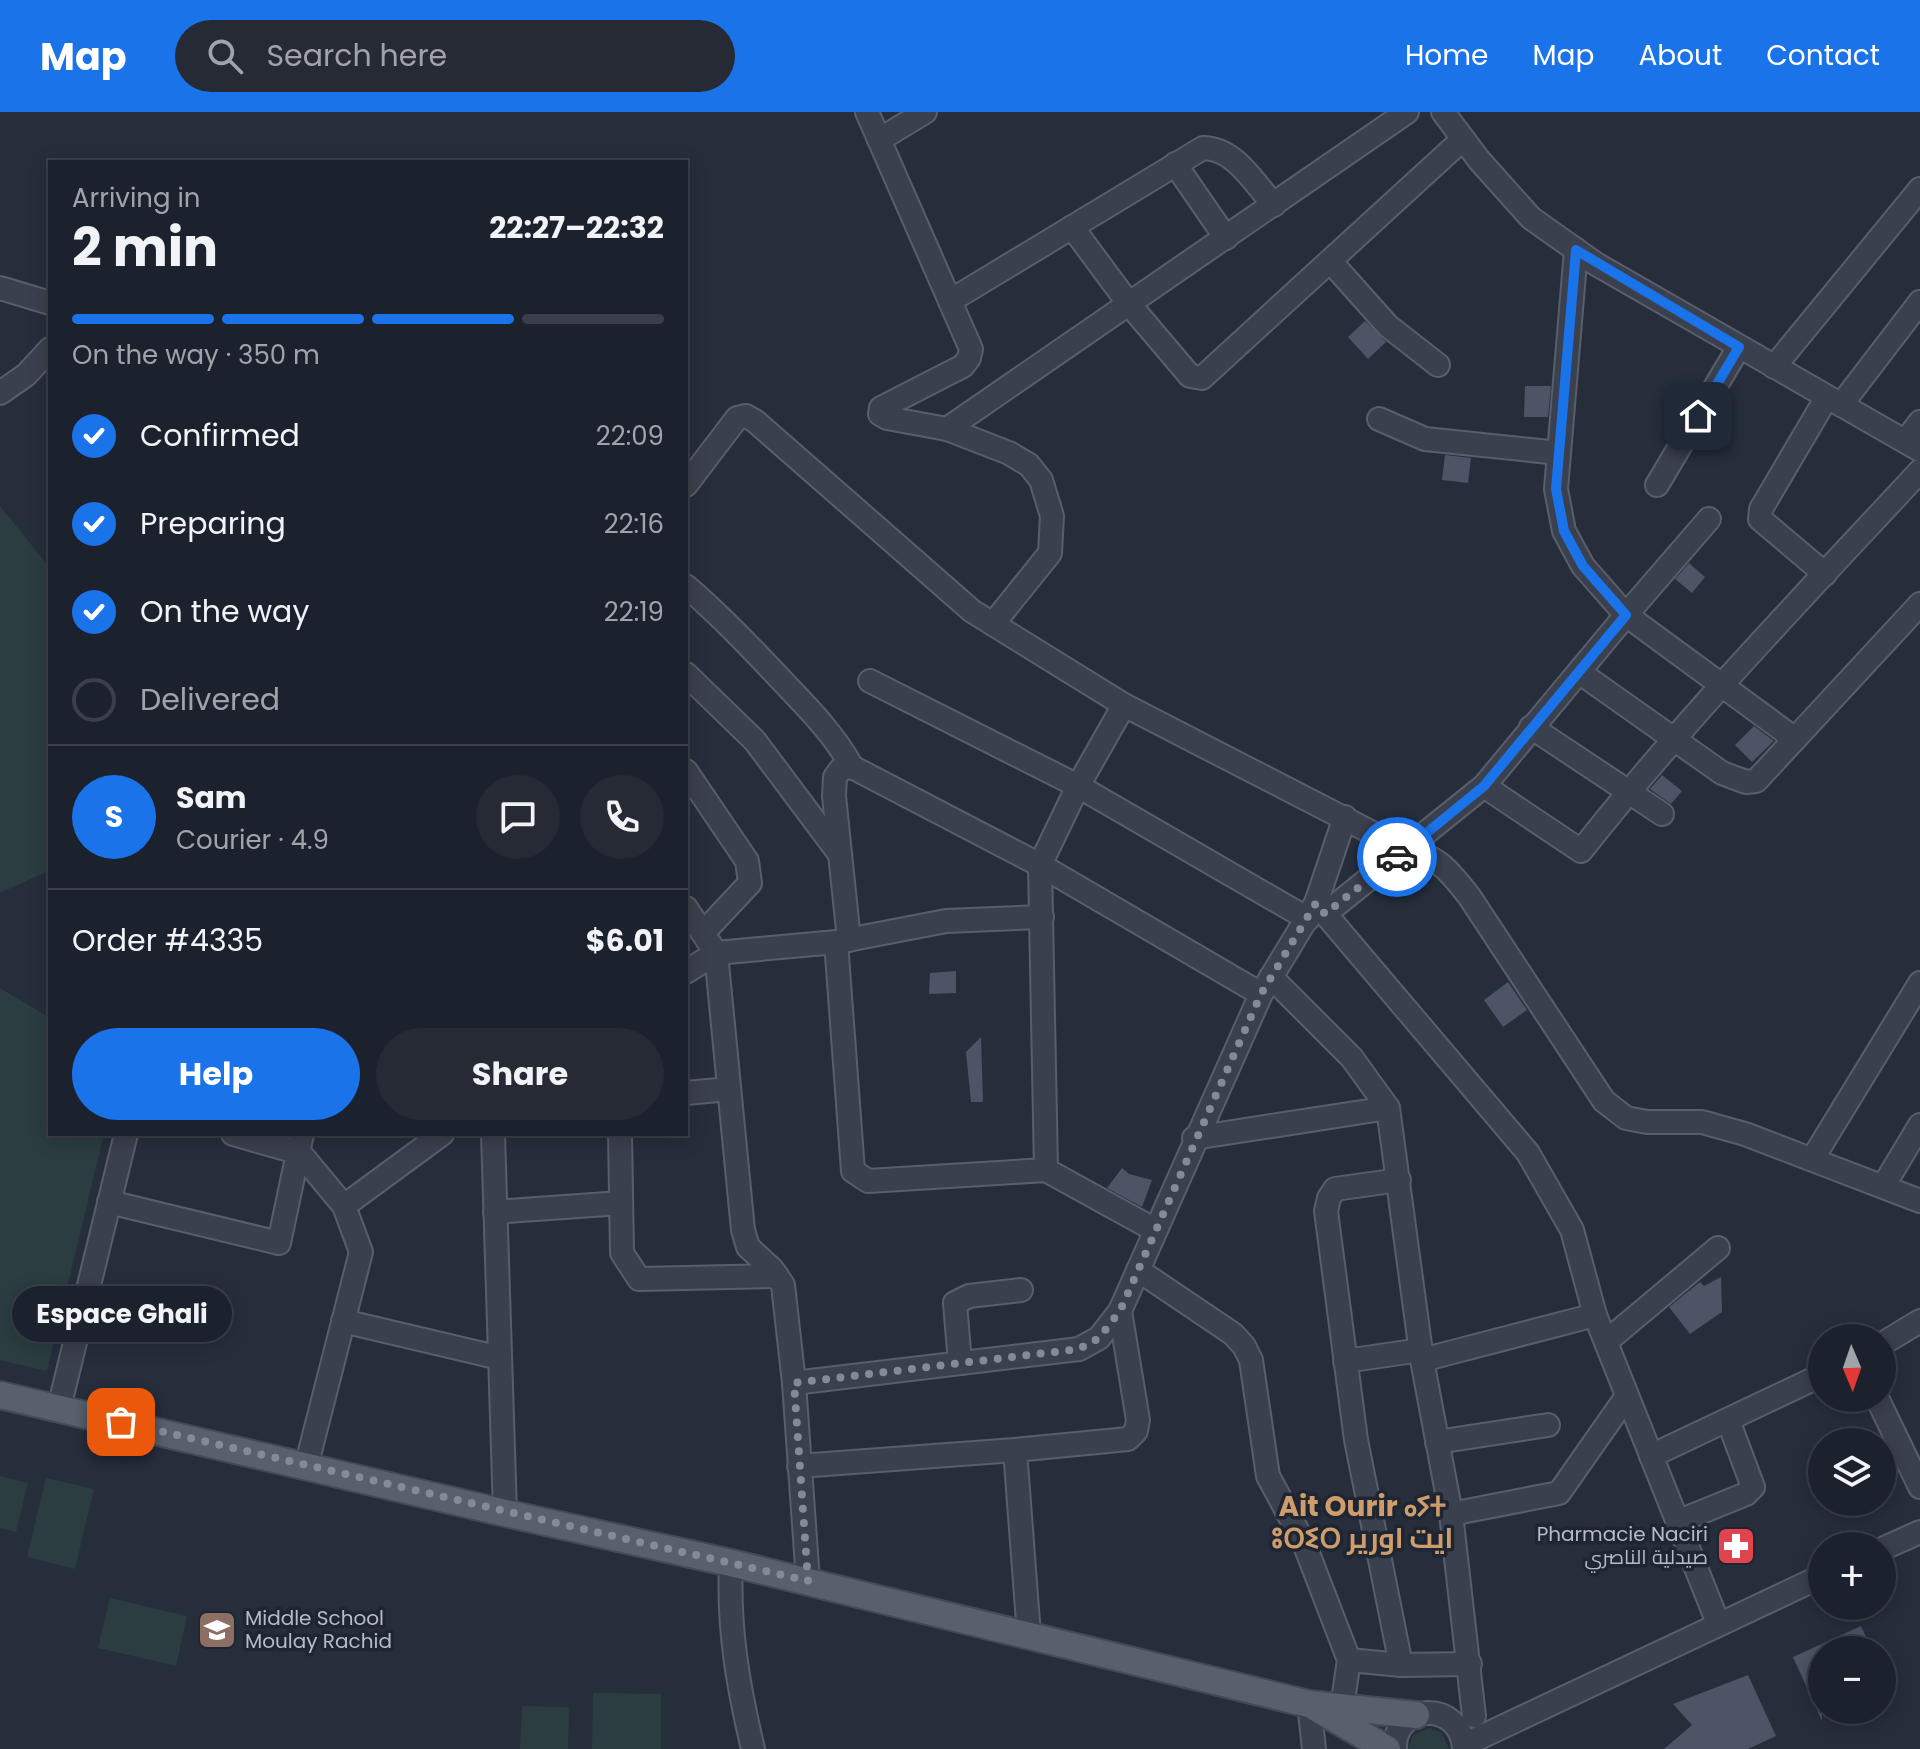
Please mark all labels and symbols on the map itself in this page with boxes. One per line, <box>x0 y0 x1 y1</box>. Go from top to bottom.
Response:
pin <box>1664 382 1732 450</box>
courier <box>1357 817 1437 897</box>
callout: Espace Ghali <box>11 1286 231 1342</box>
north arrow <box>1808 1324 1896 1412</box>
pin <box>87 1388 155 1456</box>
district label: Ait Ourir ⴰⵢⵜ ⵓⵔⵉⵔ ايت اورير <box>1271 1487 1453 1558</box>
place label: Pharmacie Naciri صيدلية الناصري <box>1537 1520 1708 1573</box>
pharmacy icon: Pharmacie Naciri صيدلية الناصري <box>1715 1525 1757 1567</box>
place label: Middle School Moulay Rachid <box>245 1604 392 1655</box>
school or university icon: Middle School Moulay Rachid <box>196 1609 238 1651</box>

